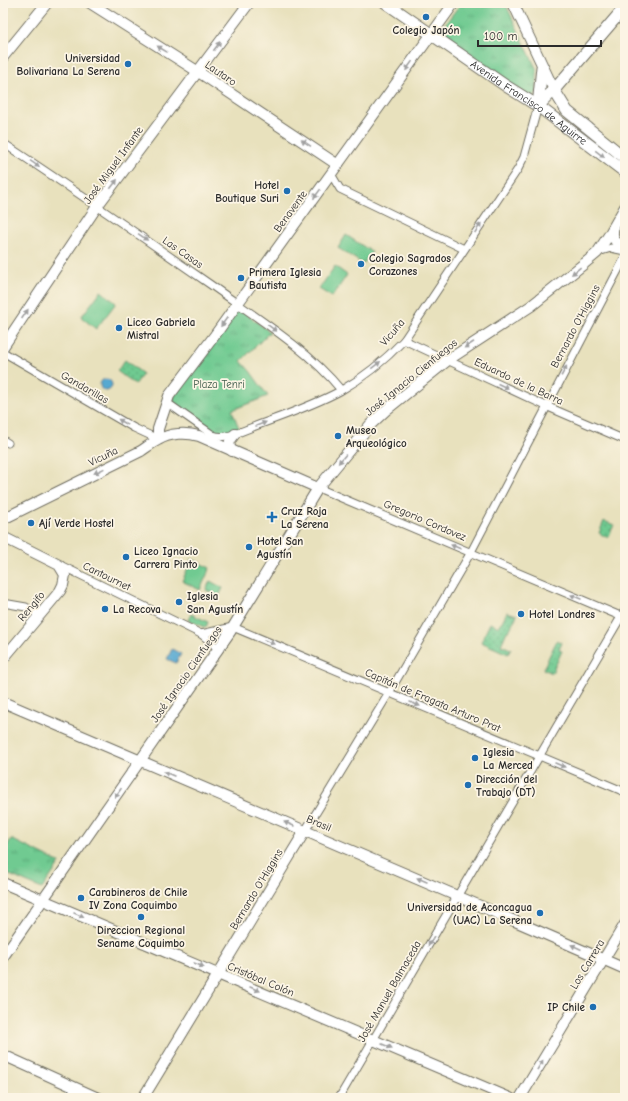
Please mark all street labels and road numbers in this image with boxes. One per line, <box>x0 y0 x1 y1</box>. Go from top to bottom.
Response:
street label: Avenida Francisco de Aguirre <box>468 57 590 148</box>
street label: Lautaro <box>203 58 239 89</box>
street label: José Miguel Infante <box>81 124 146 207</box>
street label: Benavente <box>271 188 310 235</box>
street label: Las Casas <box>160 234 206 271</box>
street label: Bernardo O'Higgins <box>548 282 603 370</box>
street label: Vicuña <box>377 316 407 348</box>
street label: José Ignacio Cienfuegos <box>363 336 460 419</box>
street label: Eduardo de la Barra <box>472 355 565 408</box>
street label: Gandarillas <box>59 369 111 407</box>
street label: Vicuña <box>86 444 120 469</box>
street label: Gregorio Cordovez <box>382 497 468 544</box>
street label: Cantournet <box>81 559 134 594</box>
street label: Rengifo <box>15 589 48 624</box>
street label: José Ignacio Cienfuegos <box>148 623 225 725</box>
street label: Capitán de Fragata Arturo Prat <box>363 666 503 735</box>
street label: Brasil <box>304 812 333 835</box>
street label: Bernardo O'Higgins <box>227 846 286 932</box>
street label: Los Carrera <box>568 937 607 991</box>
street label: José Manuel Balmaceda <box>355 938 424 1044</box>
street label: Cristóbal Colón <box>225 960 296 999</box>

